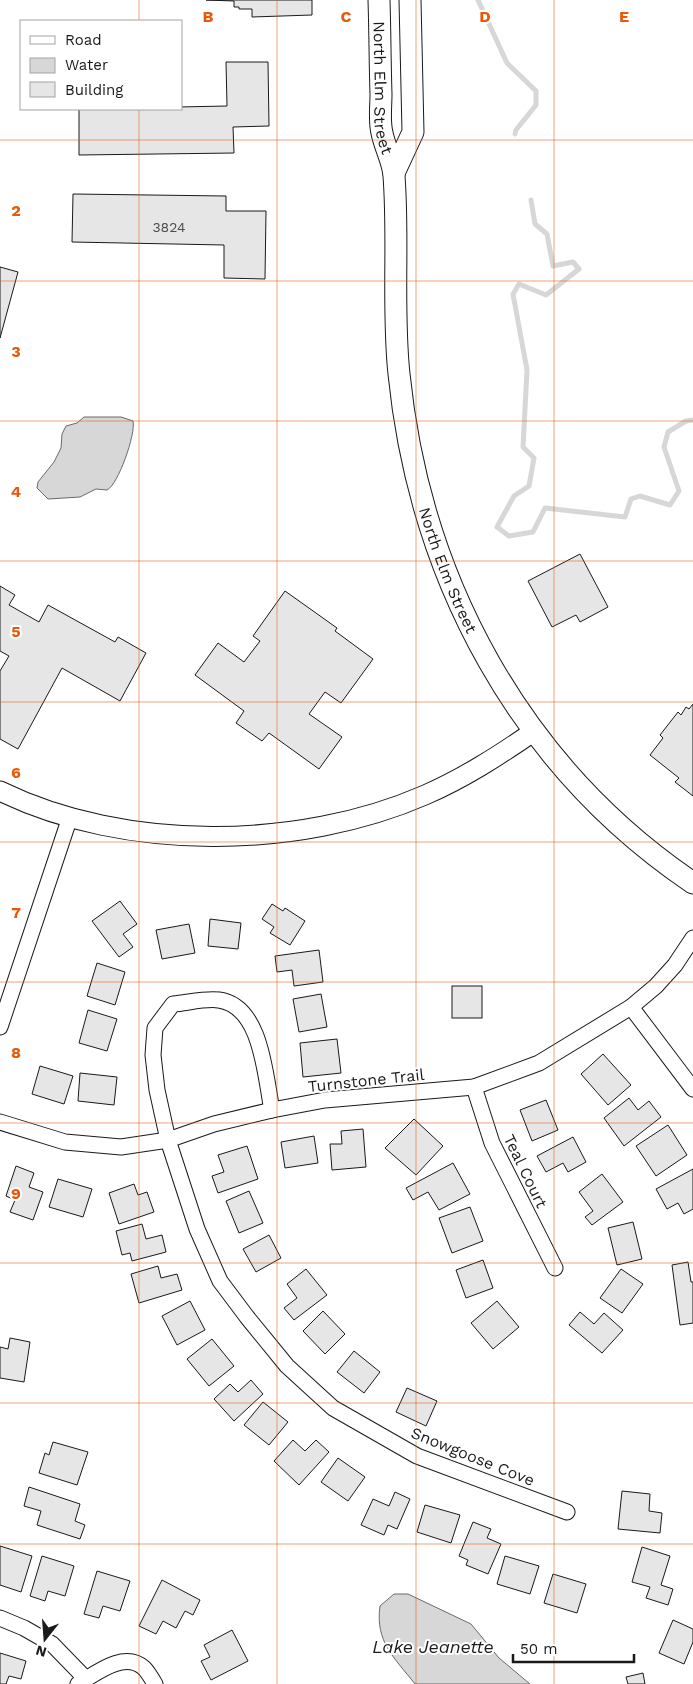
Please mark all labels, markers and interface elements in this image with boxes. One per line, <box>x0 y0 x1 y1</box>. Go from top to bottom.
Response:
text: B <box>203 7 214 26</box>
text: C <box>341 7 352 26</box>
text: D <box>479 7 491 26</box>
text: E <box>619 7 629 26</box>
legend <box>20 20 182 110</box>
street label: North Elm Street <box>370 21 397 157</box>
text: Road <box>65 31 102 49</box>
text: Water <box>65 56 108 74</box>
text: Building <box>65 81 123 99</box>
text: 2 <box>11 201 21 220</box>
house number: 3824 <box>152 219 186 235</box>
text: 3 <box>11 342 21 361</box>
text: 4 <box>11 482 21 501</box>
street label: North Elm Street <box>415 505 481 637</box>
text: 5 <box>11 622 21 641</box>
text: 6 <box>11 763 21 782</box>
text: 7 <box>11 903 21 922</box>
text: 8 <box>11 1043 21 1062</box>
street label: Turnstone Trail <box>307 1065 425 1096</box>
street label: Teal Court <box>500 1131 552 1211</box>
text: 9 <box>11 1184 21 1203</box>
street label: Snowgoose Cove <box>408 1423 537 1490</box>
north arrow <box>20 1614 70 1664</box>
scale bar <box>513 1632 634 1664</box>
water label: Lake Jeanette <box>372 1636 494 1657</box>
text: 50 m <box>520 1640 557 1658</box>
text: N <box>34 1642 48 1661</box>

